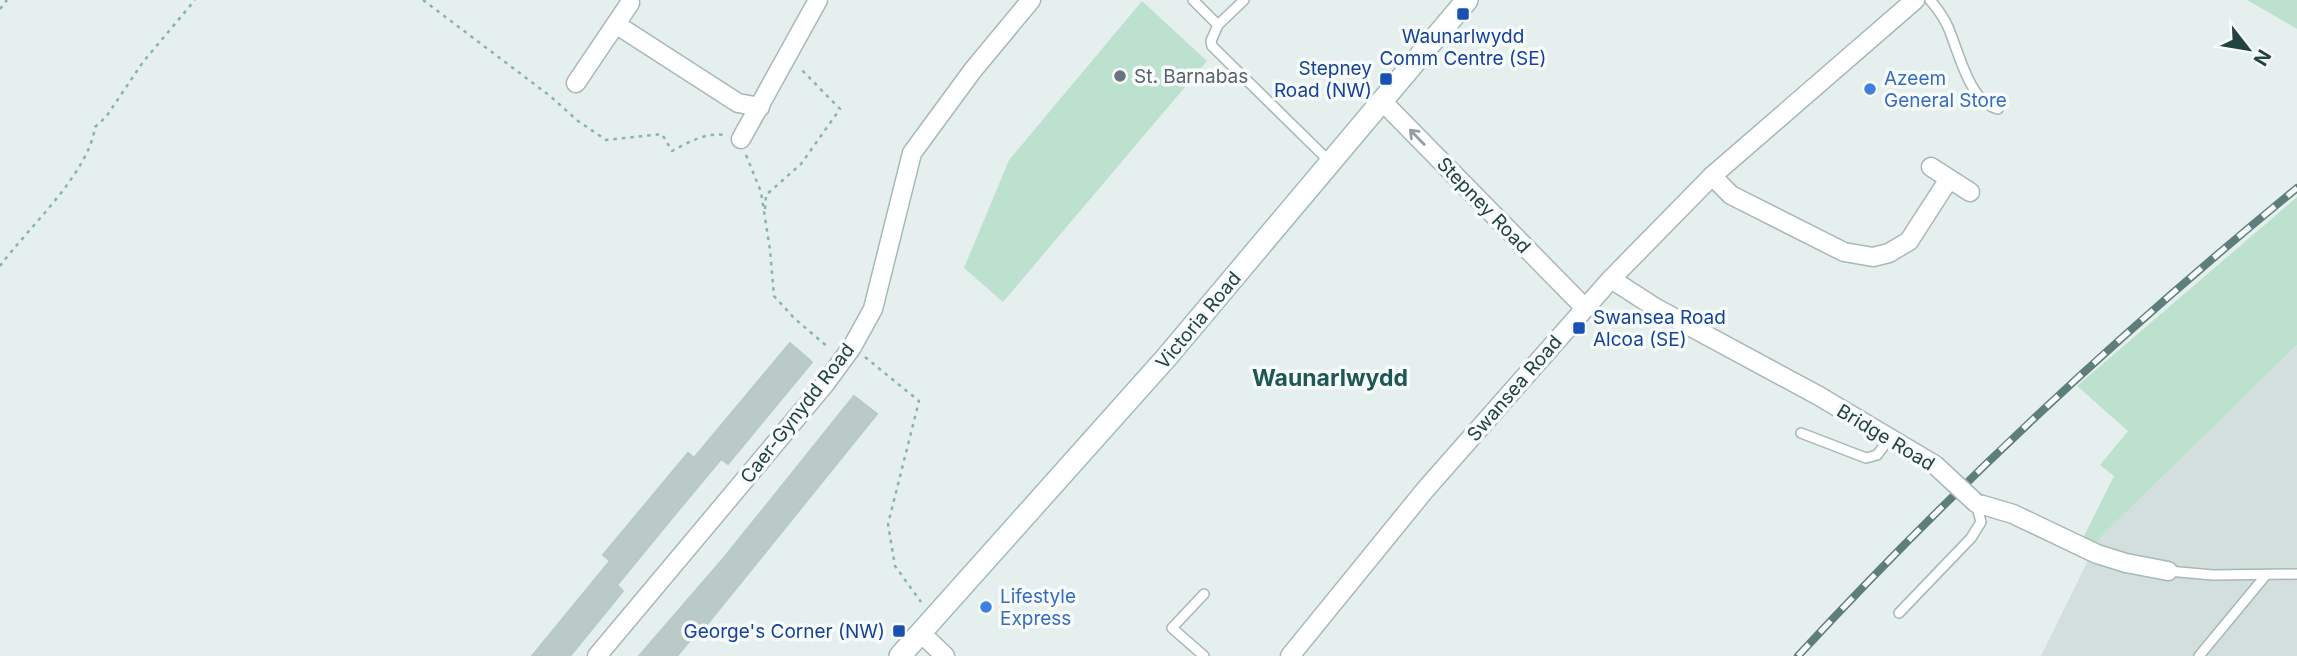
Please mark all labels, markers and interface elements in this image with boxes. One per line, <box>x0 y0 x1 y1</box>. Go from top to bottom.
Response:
marker: Waunarlwydd Comm Centre (SE) <box>1455 6 1471 22</box>
north arrow <box>2213 14 2283 84</box>
place label: Waunarlwydd Comm Centre (SE) <box>1379 25 1547 70</box>
text: N <box>2249 45 2276 70</box>
place label: Stepney Road (NW) <box>1274 57 1372 102</box>
place label: St. Barnabas <box>1134 65 1248 88</box>
place label: Azeem General Store <box>1884 67 2007 112</box>
marker: St. Barnabas <box>1112 68 1128 84</box>
marker: Stepney Road (NW) <box>1378 71 1394 87</box>
marker: Azeem General Store <box>1862 81 1878 97</box>
one-way arrow <box>1409 129 1426 146</box>
street label: Stepney Road <box>1432 153 1535 258</box>
street label: Victoria Road <box>1151 267 1246 374</box>
place label: Swansea Road Alcoa (SE) <box>1593 306 1726 351</box>
marker: Swansea Road Alcoa (SE) <box>1571 320 1587 336</box>
street label: Swansea Road <box>1462 331 1567 446</box>
street label: Caer-Gynydd Road <box>736 339 859 488</box>
district label: Waunarlwydd <box>1252 364 1408 392</box>
street label: Bridge Road <box>1833 399 1939 476</box>
place label: Lifestyle Express <box>1000 585 1076 630</box>
marker: Lifestyle Express <box>978 599 994 615</box>
place label: George's Corner (NW) <box>684 620 885 643</box>
marker: George's Corner (NW) <box>891 623 907 639</box>

